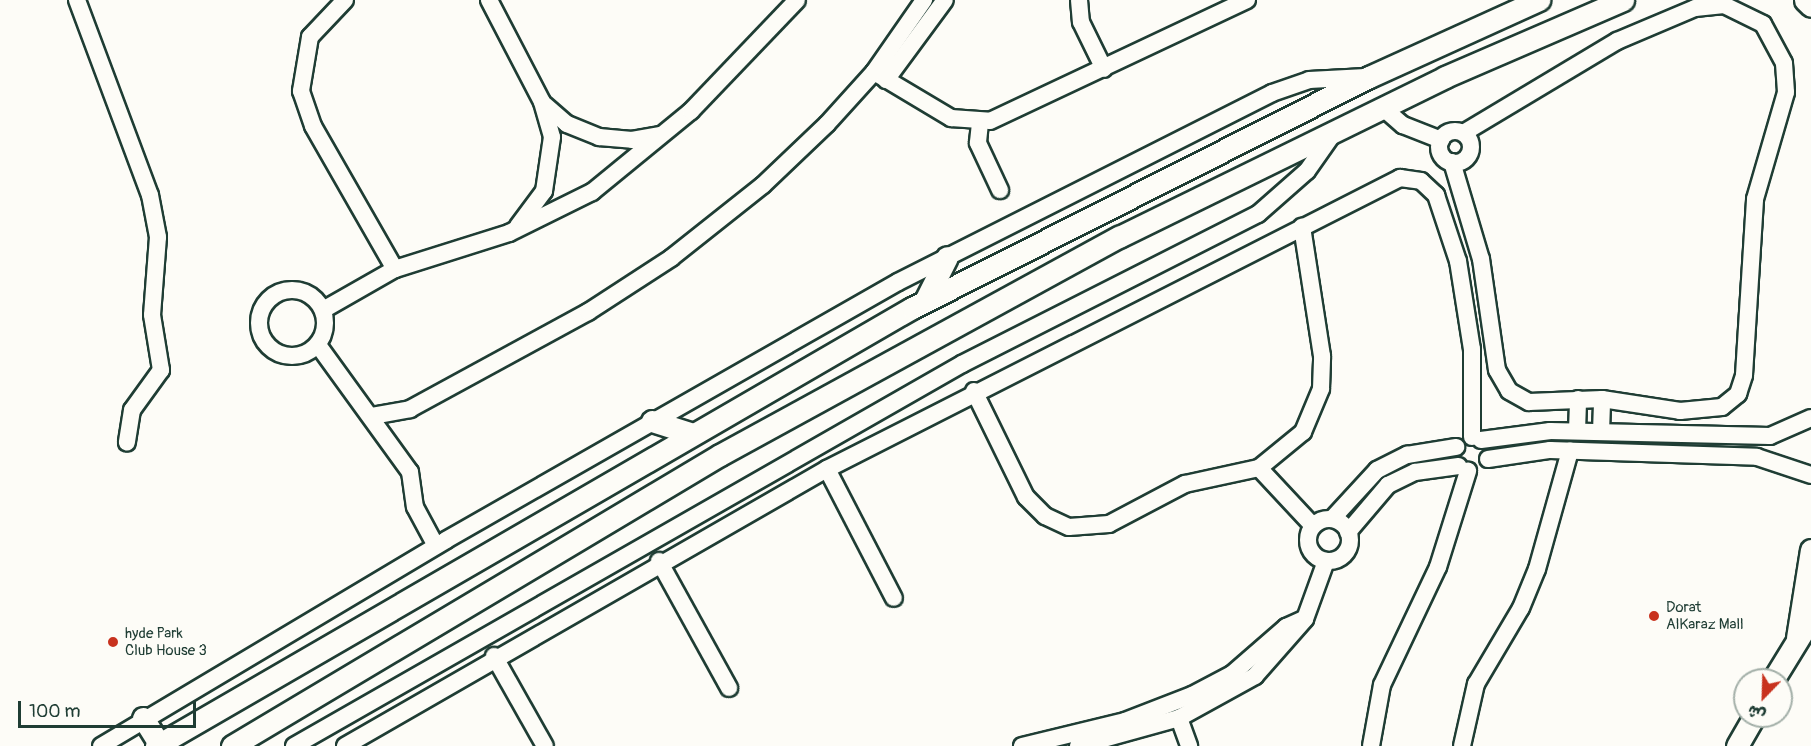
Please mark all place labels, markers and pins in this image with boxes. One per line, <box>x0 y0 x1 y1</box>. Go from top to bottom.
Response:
place label: Dorat AlKaraz Mall <box>1666 598 1744 633</box>
marker: Dorat AlKaraz Mall <box>1647 609 1661 623</box>
place label: hyde Park Club House 3 <box>125 624 207 659</box>
marker: hyde Park Club House 3 <box>106 635 120 649</box>

